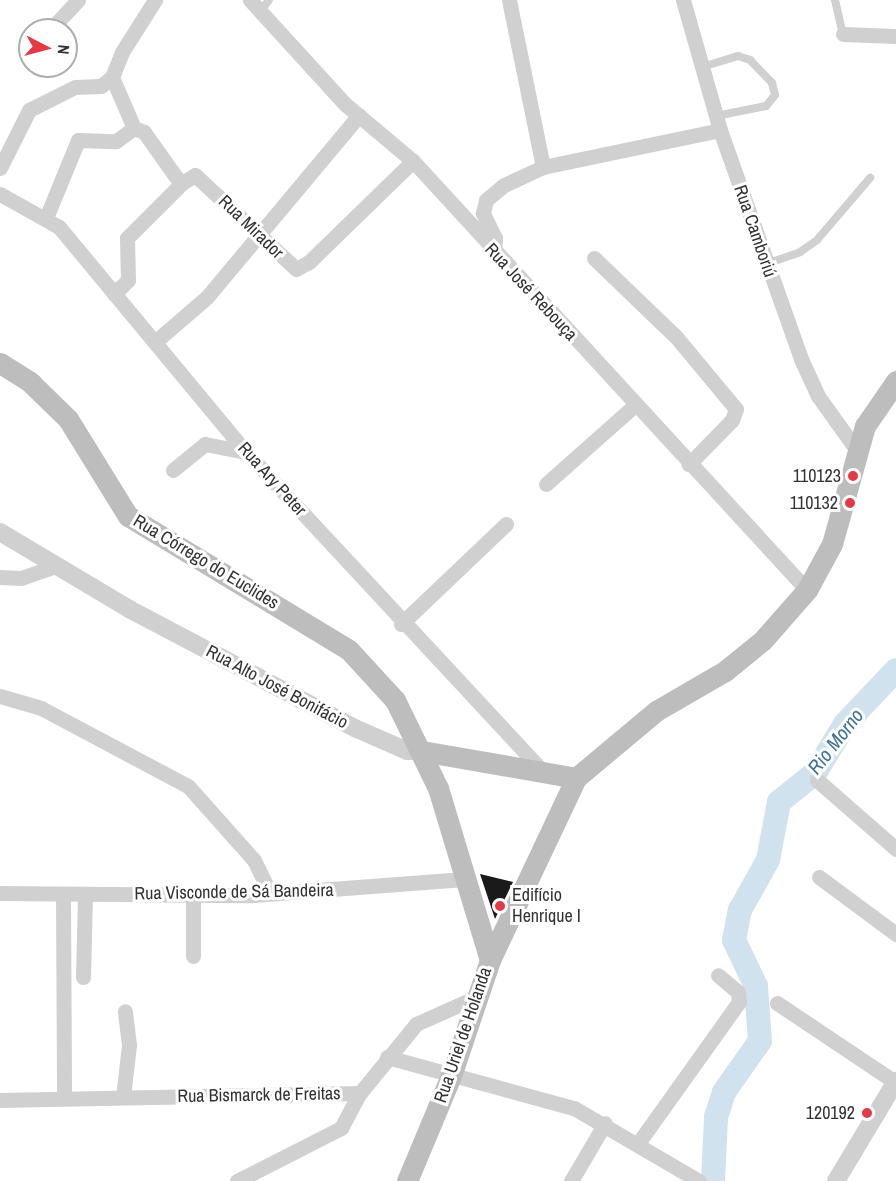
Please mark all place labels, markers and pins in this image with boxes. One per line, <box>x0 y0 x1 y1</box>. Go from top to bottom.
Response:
place label: 110123 <box>793 465 841 487</box>
marker: 110123 <box>846 469 860 483</box>
place label: 110132 <box>790 492 838 514</box>
marker: 110132 <box>843 496 857 510</box>
place label: Edifício Henrique I <box>512 885 581 928</box>
marker: Edifício Henrique I <box>493 899 507 913</box>
place label: 120192 <box>806 1102 855 1124</box>
marker: 120192 <box>860 1106 874 1120</box>

